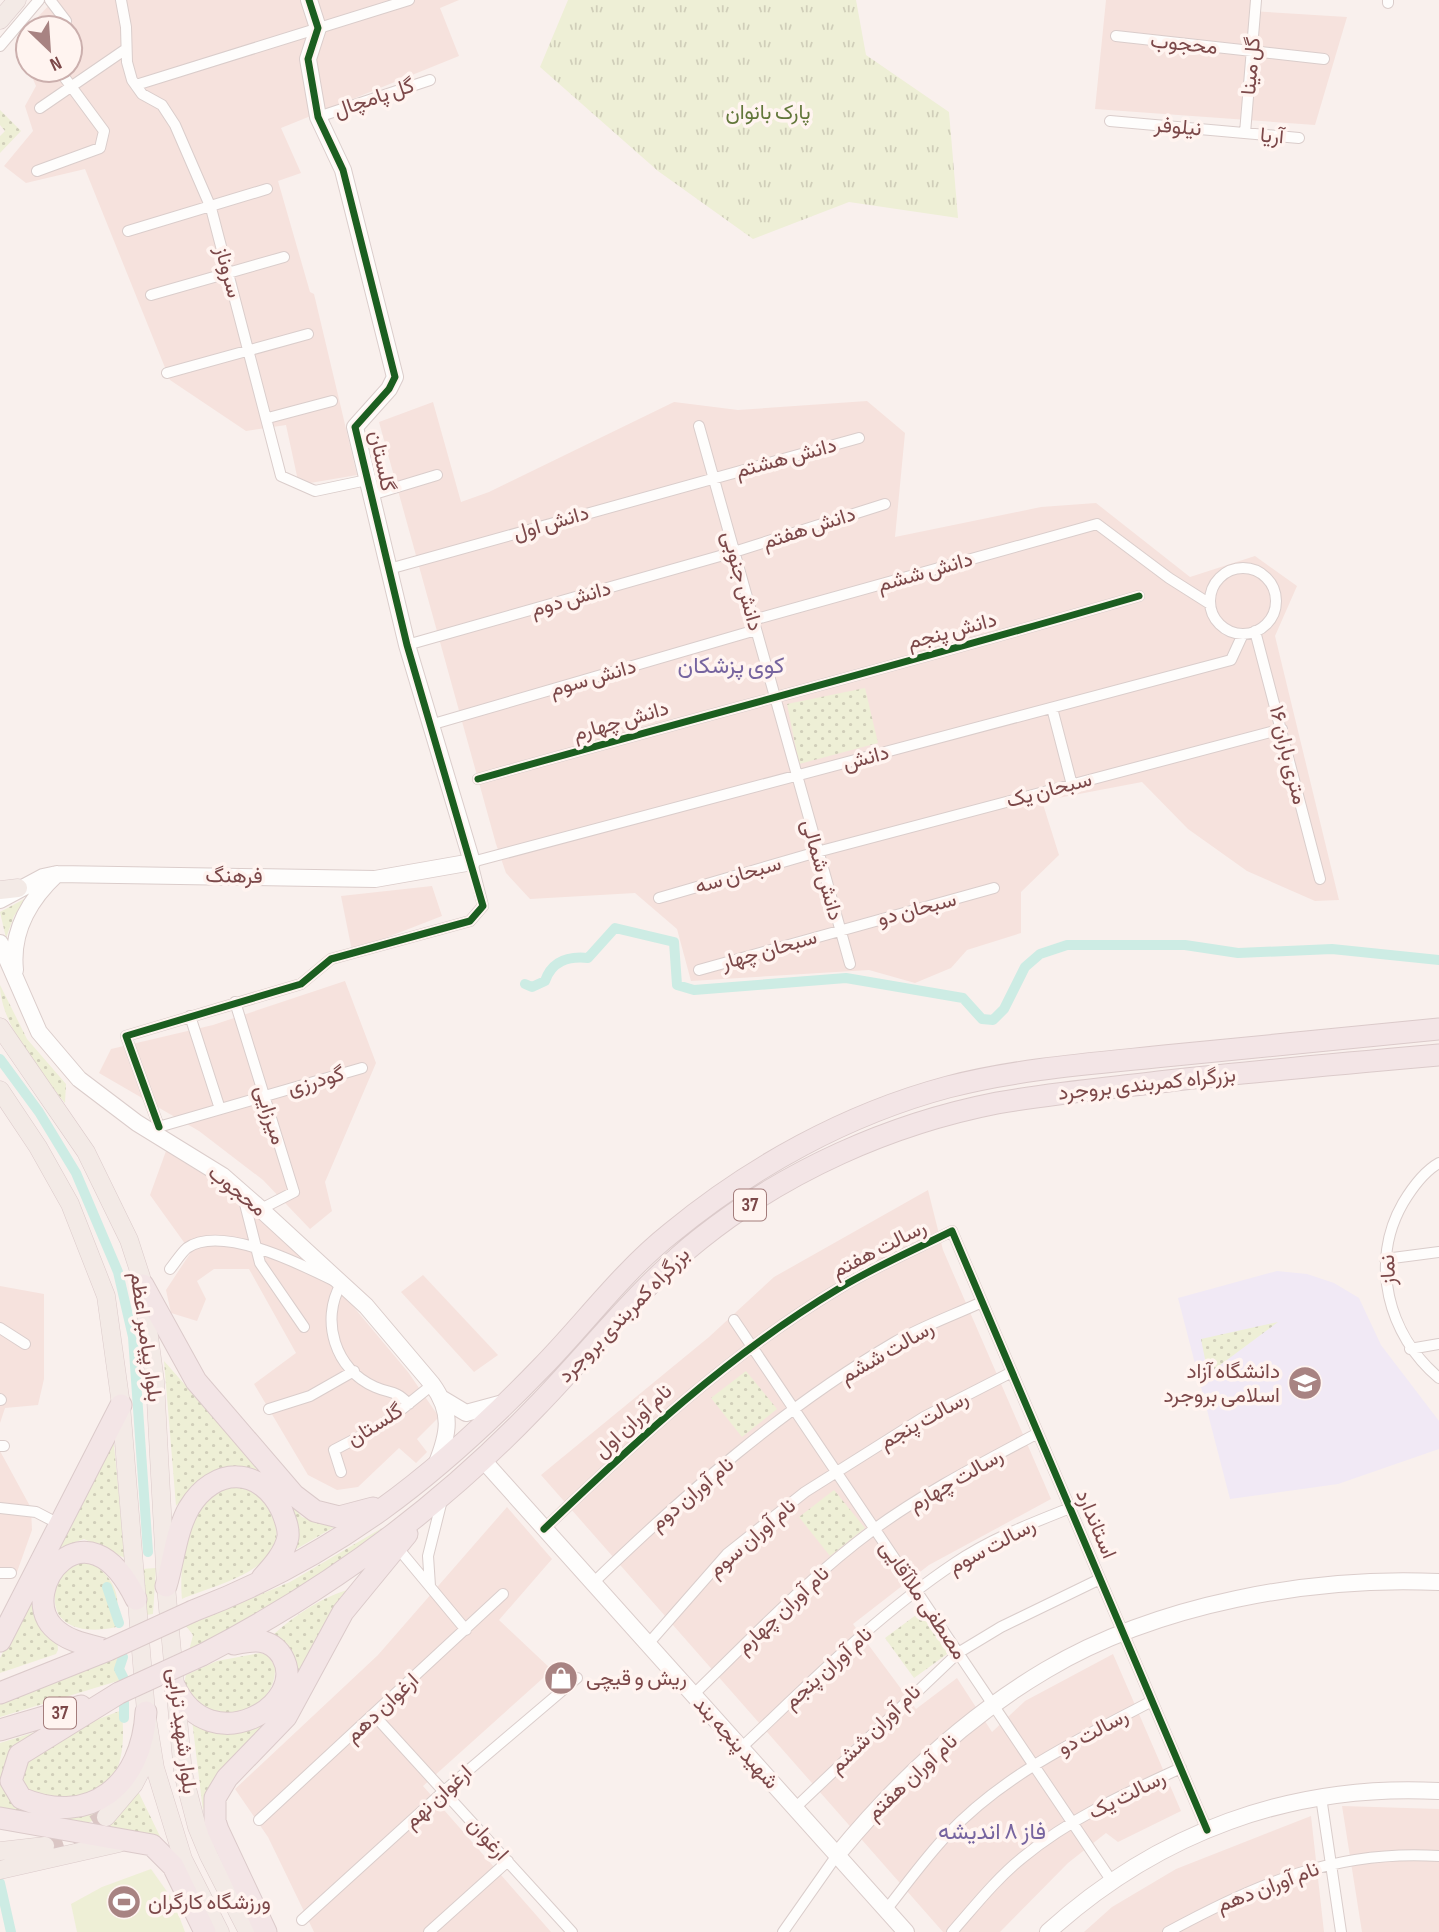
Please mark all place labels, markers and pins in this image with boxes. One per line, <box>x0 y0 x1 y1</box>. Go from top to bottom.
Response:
place label: دانشگاه آزاد اسلامی بروجرد <box>1163 1359 1280 1408</box>
school or university icon: دانشگاه آزاد اسلامی بروجرد <box>1286 1364 1324 1402</box>
shop icon: ریش و قیچی <box>542 1659 580 1697</box>
place label: ریش و قیچی <box>586 1666 687 1692</box>
sports icon: ورزشگاه کارگران <box>105 1883 143 1921</box>
place label: ورزشگاه کارگران <box>148 1890 271 1915</box>

